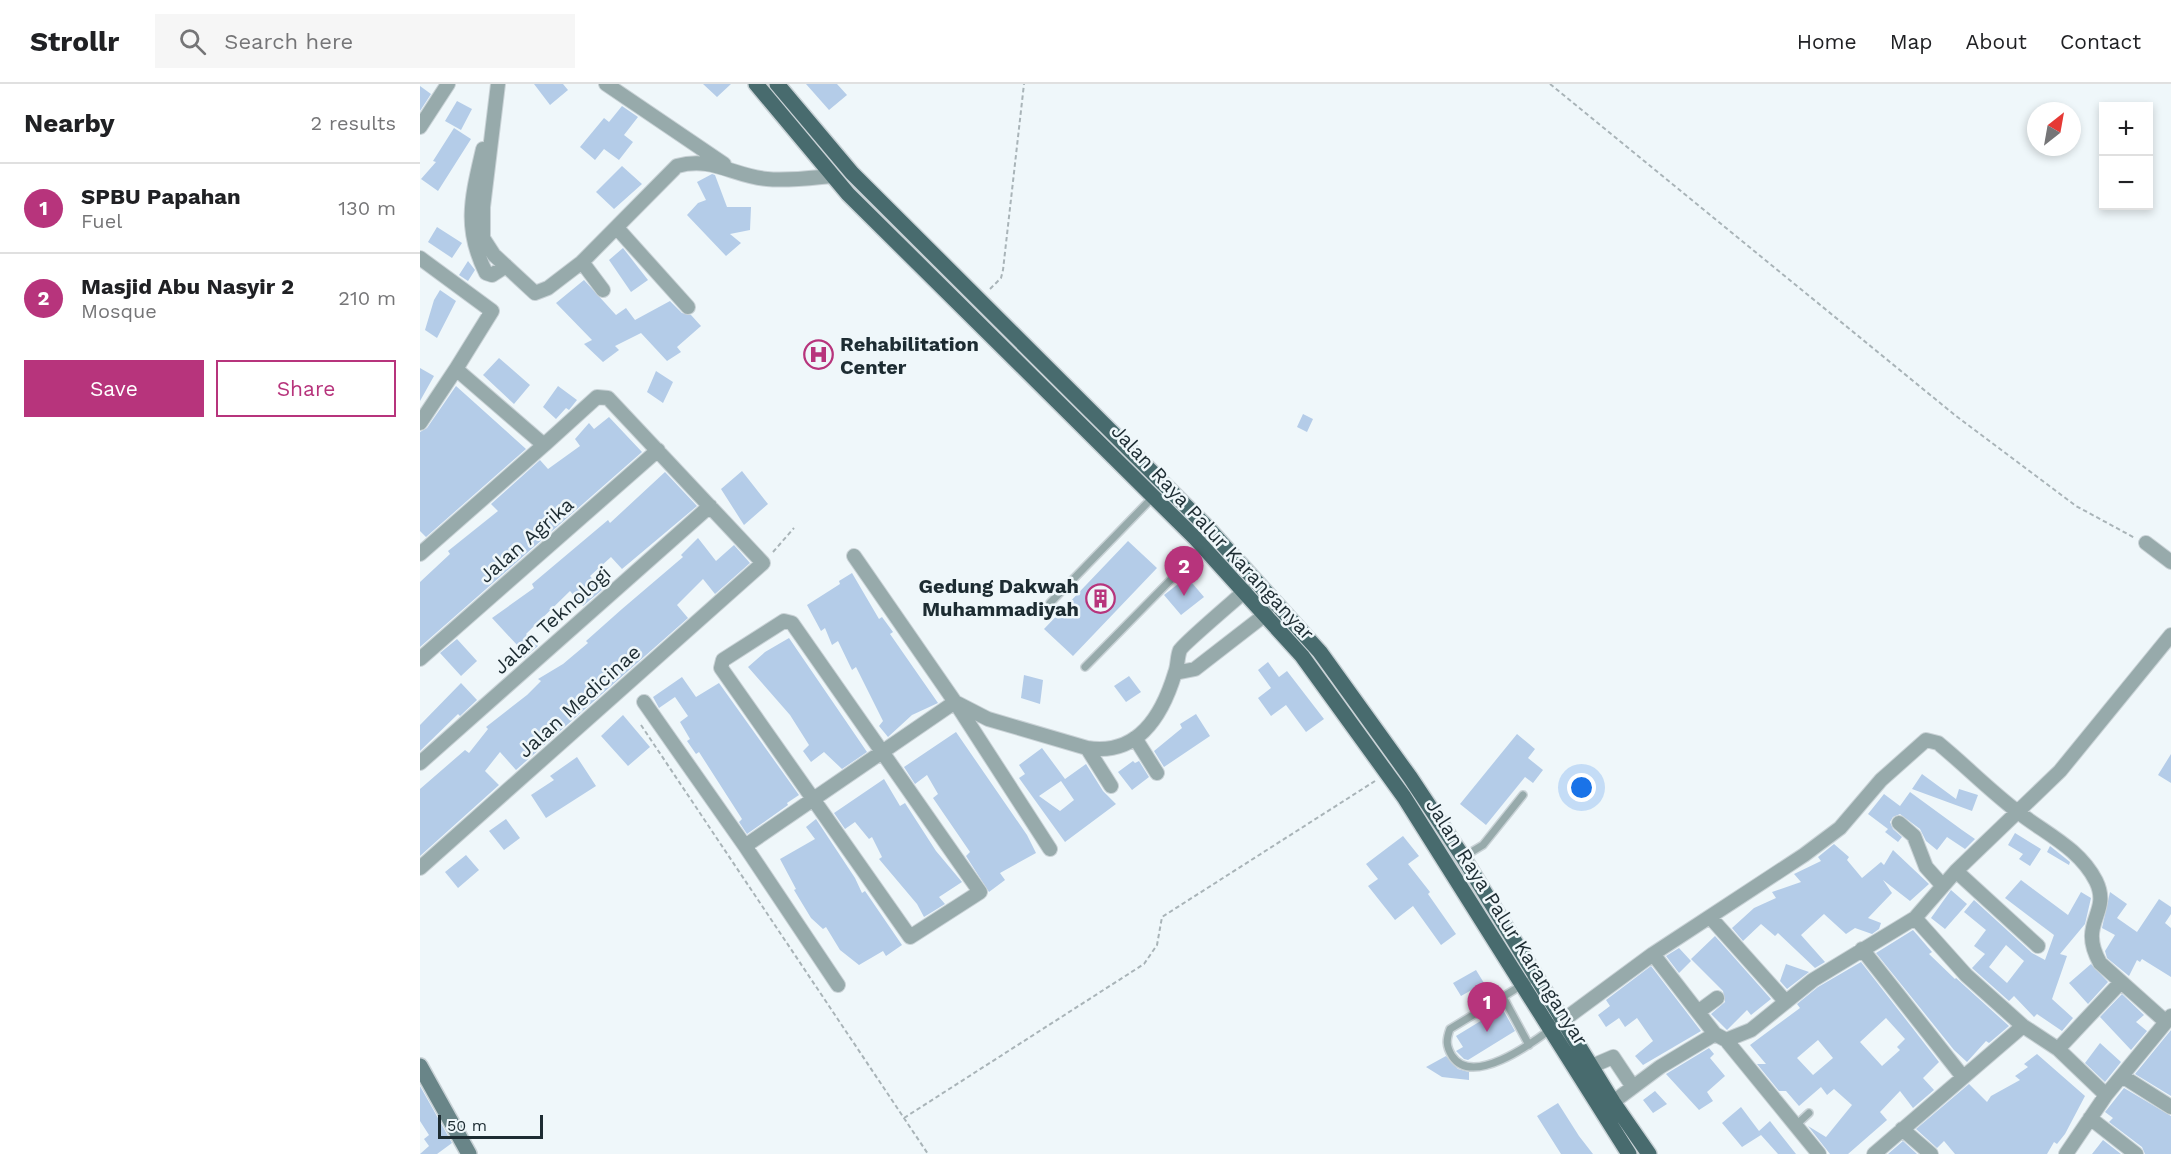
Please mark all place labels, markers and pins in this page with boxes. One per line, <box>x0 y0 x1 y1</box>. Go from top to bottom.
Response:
place label: Rehabilitation Center <box>840 332 979 379</box>
hospital icon: Rehabilitation Center <box>803 339 835 371</box>
pin: 2 <box>1164 546 1203 596</box>
place label: Gedung Dakwah Muhammadiyah <box>919 574 1079 621</box>
building icon: Gedung Dakwah Muhammadiyah <box>1084 582 1116 614</box>
pin: 1 <box>1468 982 1506 1032</box>

